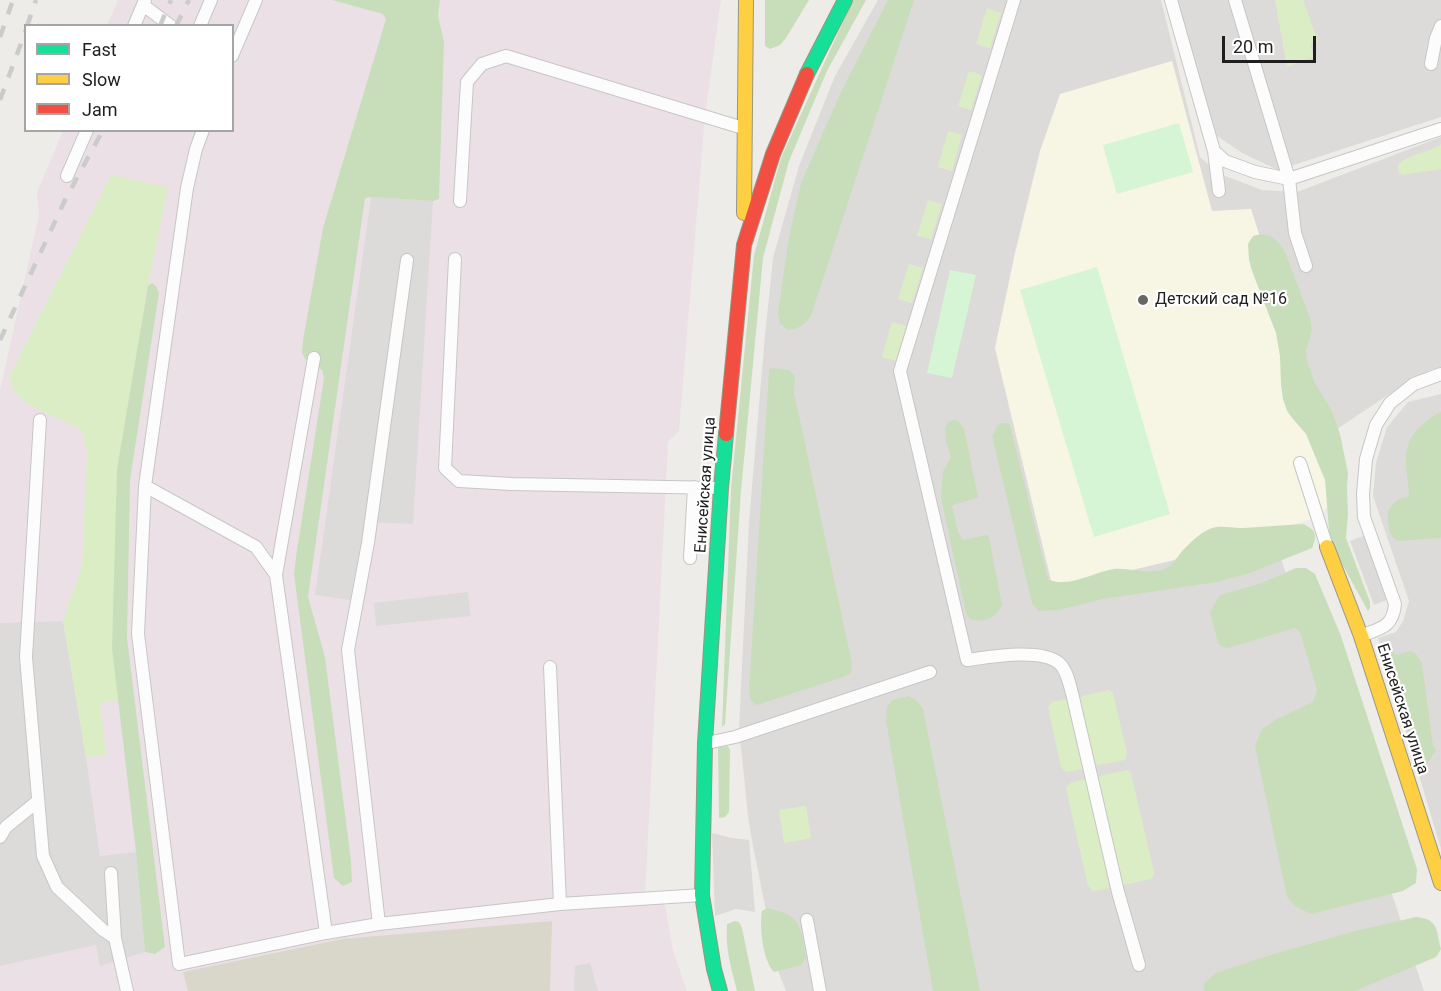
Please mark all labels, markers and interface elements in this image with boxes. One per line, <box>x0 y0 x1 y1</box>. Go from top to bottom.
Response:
legend <box>24 24 234 132</box>
scale bar <box>1225 24 1320 62</box>
text: 20 m <box>1233 36 1273 57</box>
text: Fast <box>82 39 117 60</box>
text: Slow <box>82 69 121 90</box>
text: Jam <box>82 99 118 120</box>
place label: Детский сад №16 <box>1155 290 1287 310</box>
marker: Детский сад №16 <box>1136 293 1150 307</box>
street label: Енисейская улица <box>692 416 720 554</box>
street label: Енисейская улица <box>1372 641 1432 777</box>

